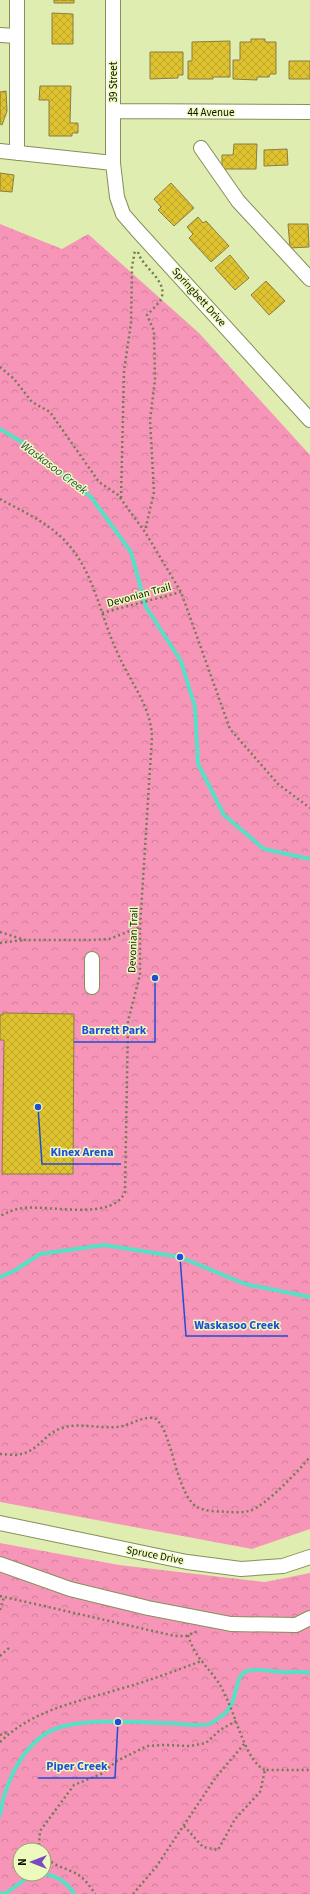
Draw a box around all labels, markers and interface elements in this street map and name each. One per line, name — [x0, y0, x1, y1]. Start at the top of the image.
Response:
street label: 39 Street — [106, 61, 121, 102]
street label: 44 Avenue — [187, 105, 235, 120]
street label: Springbett Drive — [168, 264, 230, 330]
water label: Waskasoo Creek — [17, 437, 91, 499]
street label: Devonian Trail — [105, 579, 173, 611]
street label: Devonian Trail — [124, 907, 142, 973]
callout: Barrett Park — [74, 1018, 155, 1042]
text: Barrett Park — [82, 1022, 147, 1039]
callout: Kinex Arena — [42, 1140, 121, 1164]
text: Kinex Arena — [50, 1144, 114, 1161]
callout: Waskasoo Creek — [186, 1312, 288, 1336]
text: Waskasoo Creek — [194, 1317, 280, 1334]
street label: Spruce Drive — [125, 1542, 185, 1568]
callout: Piper Creek — [38, 1754, 115, 1778]
text: Piper Creek — [46, 1758, 108, 1775]
north arrow — [12, 1842, 52, 1882]
text: N — [15, 1858, 30, 1866]

